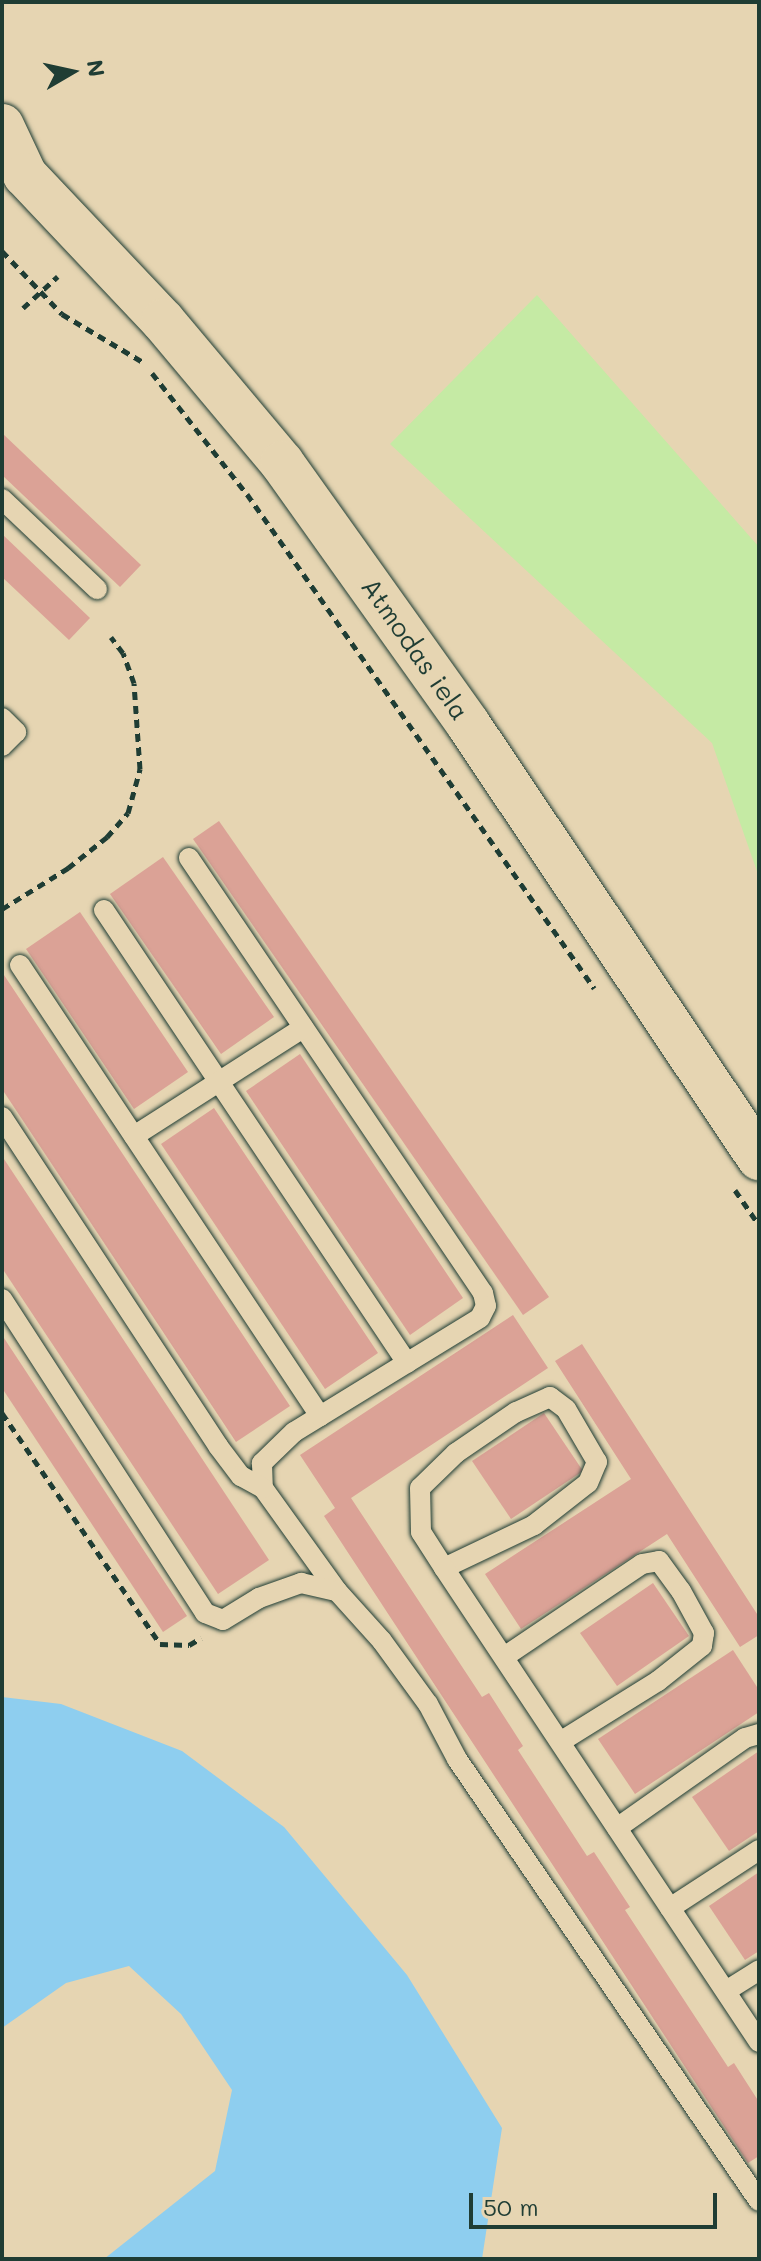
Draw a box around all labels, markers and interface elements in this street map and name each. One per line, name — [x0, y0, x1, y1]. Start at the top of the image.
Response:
north arrow — [32, 32, 112, 112]
text: N — [81, 58, 112, 79]
street label: Atmodas iela — [355, 572, 475, 726]
scale bar — [473, 2177, 721, 2227]
text: 50 m — [483, 2191, 539, 2222]

